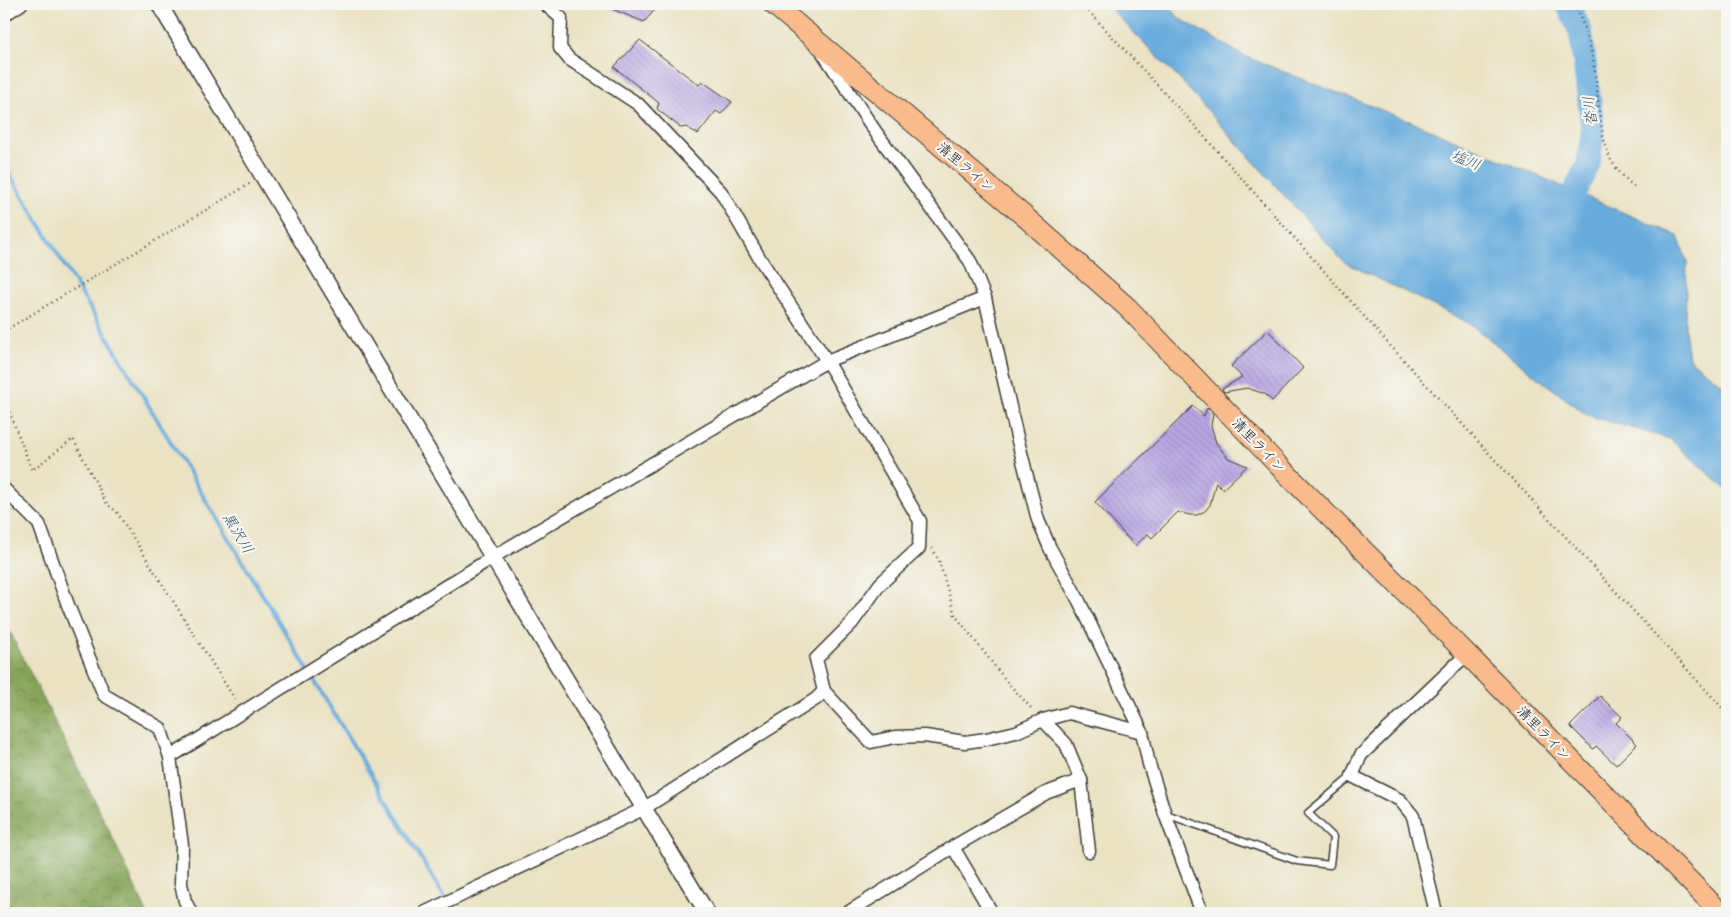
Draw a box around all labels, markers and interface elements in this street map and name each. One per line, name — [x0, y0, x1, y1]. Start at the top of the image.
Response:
water label: 沓川 — [1578, 95, 1602, 127]
street label: 清里ライン — [934, 138, 998, 196]
water label: 塩川 — [1448, 145, 1484, 175]
street label: 清里ライン — [1228, 414, 1290, 476]
water label: 黒沢川 — [218, 509, 258, 557]
street label: 清里ライン — [1513, 702, 1575, 764]

